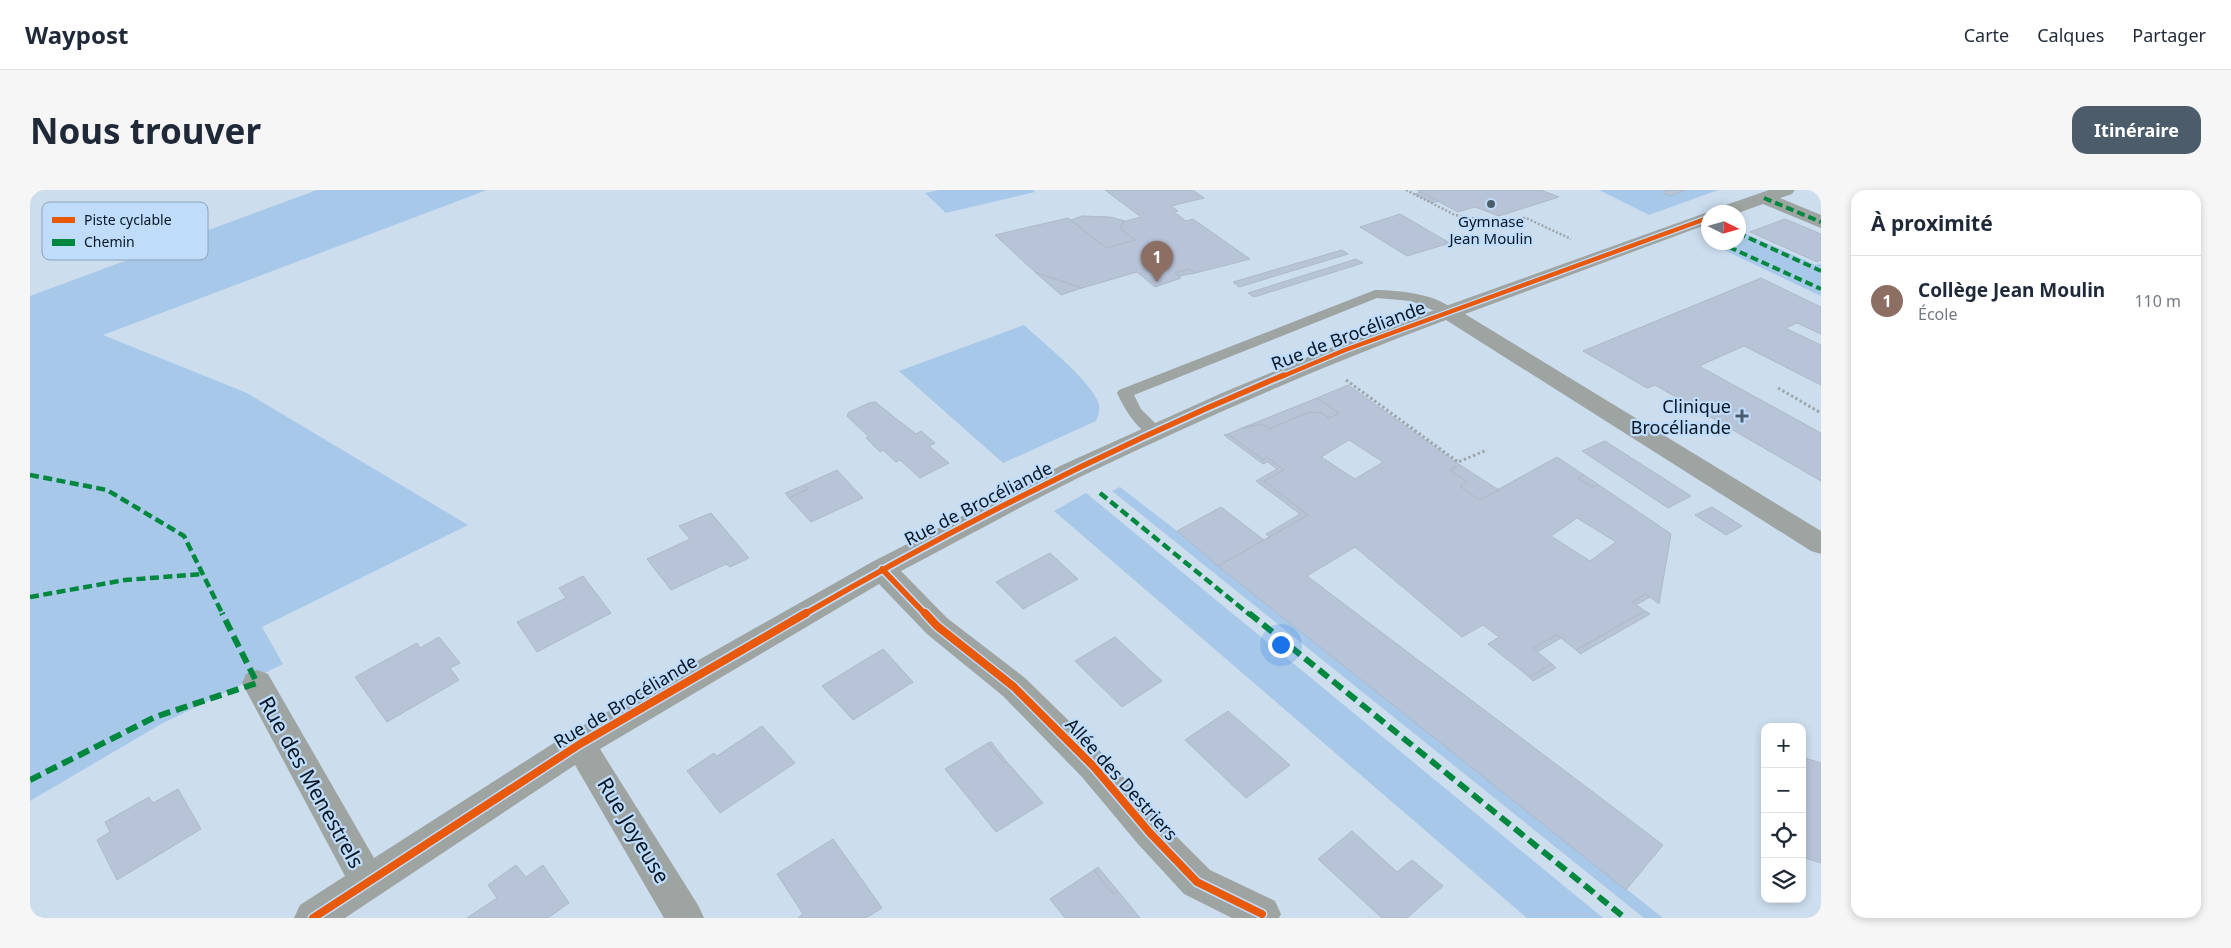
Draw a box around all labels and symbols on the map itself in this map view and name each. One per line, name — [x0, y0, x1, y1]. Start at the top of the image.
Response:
marker: Gymnase Jean Moulin — [1485, 198, 1497, 210]
legend — [42, 202, 208, 260]
north arrow — [1701, 205, 1746, 250]
text: Piste cyclable — [84, 210, 172, 229]
place label: Gymnase Jean Moulin — [1447, 211, 1533, 248]
text: Chemin — [84, 232, 135, 251]
pin: 1 — [1141, 241, 1173, 282]
street label: Rue de Brocéliande — [1267, 295, 1429, 375]
place label: Clinique Brocéliande — [1631, 394, 1731, 439]
marker: Clinique Brocéliande — [1735, 409, 1749, 423]
street label: Rue de Brocéliande — [900, 455, 1056, 551]
your location — [1268, 632, 1294, 658]
street label: Rue de Brocéliande — [549, 649, 701, 753]
street label: Rue des Menestrels — [253, 691, 371, 873]
street label: Allée des Destriers — [1061, 713, 1183, 845]
street label: Rue Joyeuse — [591, 772, 677, 888]

